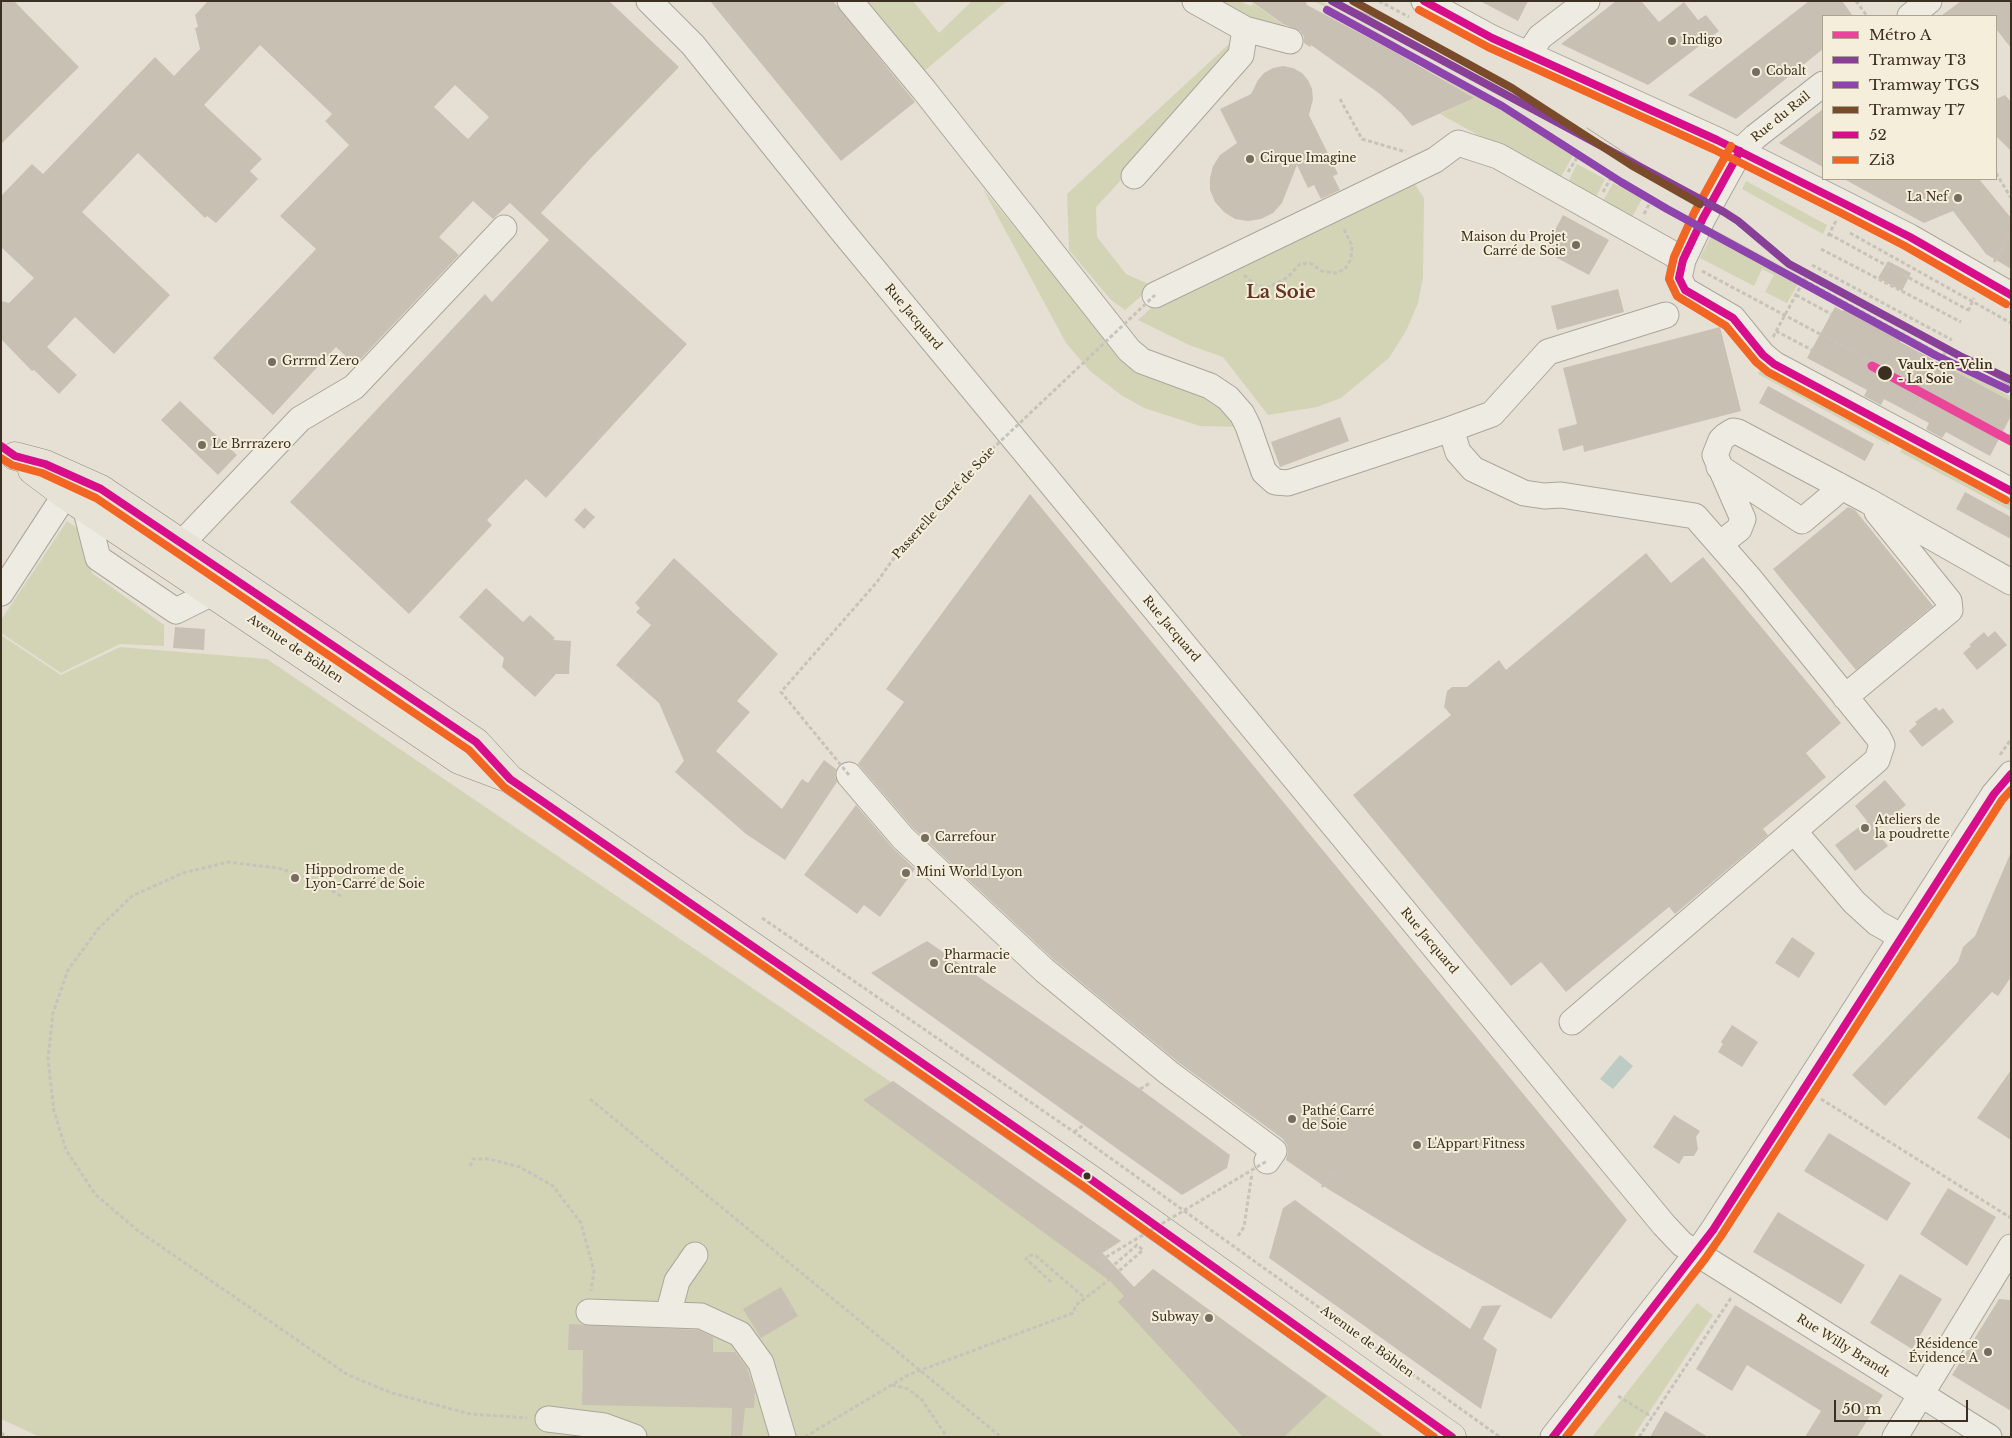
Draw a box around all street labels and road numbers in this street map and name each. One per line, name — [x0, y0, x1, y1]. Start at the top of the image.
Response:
street label: Rue du Rail — [1749, 89, 1813, 145]
street label: Rue Jacquard — [881, 281, 945, 353]
street label: Passerelle Carré de Soie — [890, 444, 998, 562]
street label: Rue Jacquard — [1139, 593, 1203, 665]
street label: Avenue de Böhlen — [245, 612, 345, 686]
street label: Rue Jacquard — [1397, 905, 1461, 977]
street label: Avenue de Böhlen — [1317, 1303, 1417, 1381]
street label: Rue Willy Brandt — [1794, 1311, 1892, 1381]

